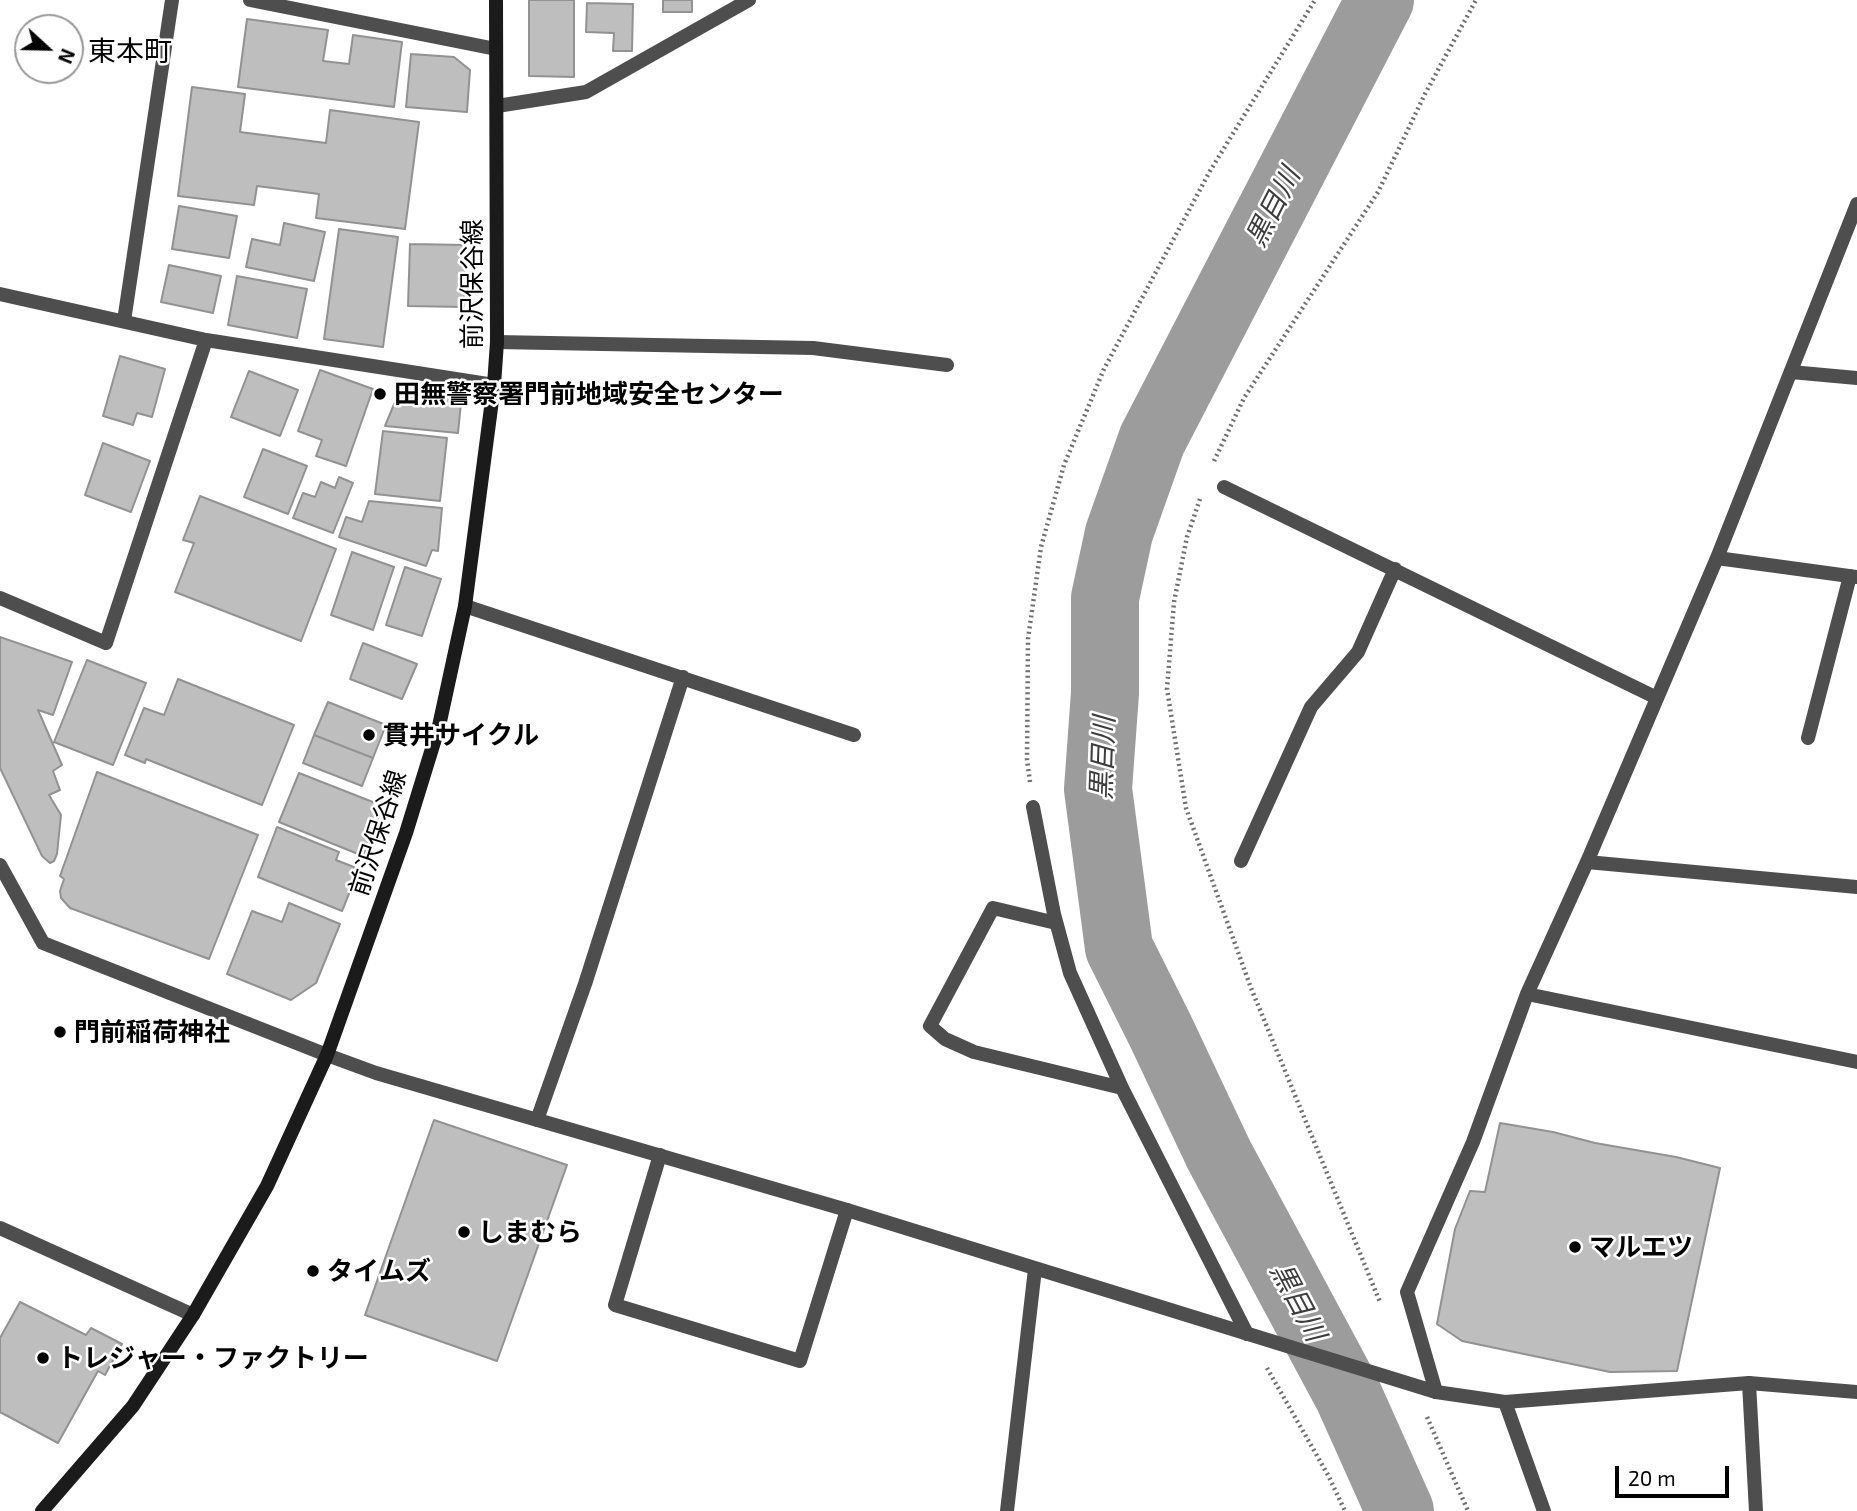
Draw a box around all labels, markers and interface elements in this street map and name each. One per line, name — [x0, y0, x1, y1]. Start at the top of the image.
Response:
north arrow — [14, 14, 84, 84]
district label: 東本町 — [88, 35, 172, 69]
text: N — [54, 46, 80, 67]
water label: 黒目川 — [1239, 162, 1307, 252]
street label: 前沢保谷線 — [456, 219, 488, 349]
place label: 田無警察署門前地域安全センター — [394, 378, 784, 410]
marker: 田無警察署門前地域安全センター — [372, 386, 388, 402]
water label: 黒目川 — [1085, 715, 1121, 801]
place label: 貫井サイクル — [383, 719, 539, 751]
marker: 貫井サイクル — [361, 727, 377, 743]
street label: 前沢保谷線 — [343, 766, 413, 900]
place label: 門前稲荷神社 — [74, 1016, 230, 1048]
marker: 門前稲荷神社 — [52, 1024, 68, 1040]
place label: しまむら — [478, 1216, 582, 1248]
marker: しまむら — [456, 1224, 472, 1240]
place label: マルエツ — [1589, 1231, 1693, 1263]
marker: マルエツ — [1567, 1239, 1583, 1255]
place label: タイムズ — [327, 1255, 431, 1287]
water label: 黒目川 — [1263, 1257, 1333, 1347]
marker: タイムズ — [305, 1263, 321, 1279]
place label: トレジャー・ファクトリー — [57, 1342, 369, 1374]
marker: トレジャー・ファクトリー — [35, 1350, 51, 1366]
scale bar — [1619, 1452, 1733, 1496]
text: 20 m — [1628, 1465, 1676, 1490]

